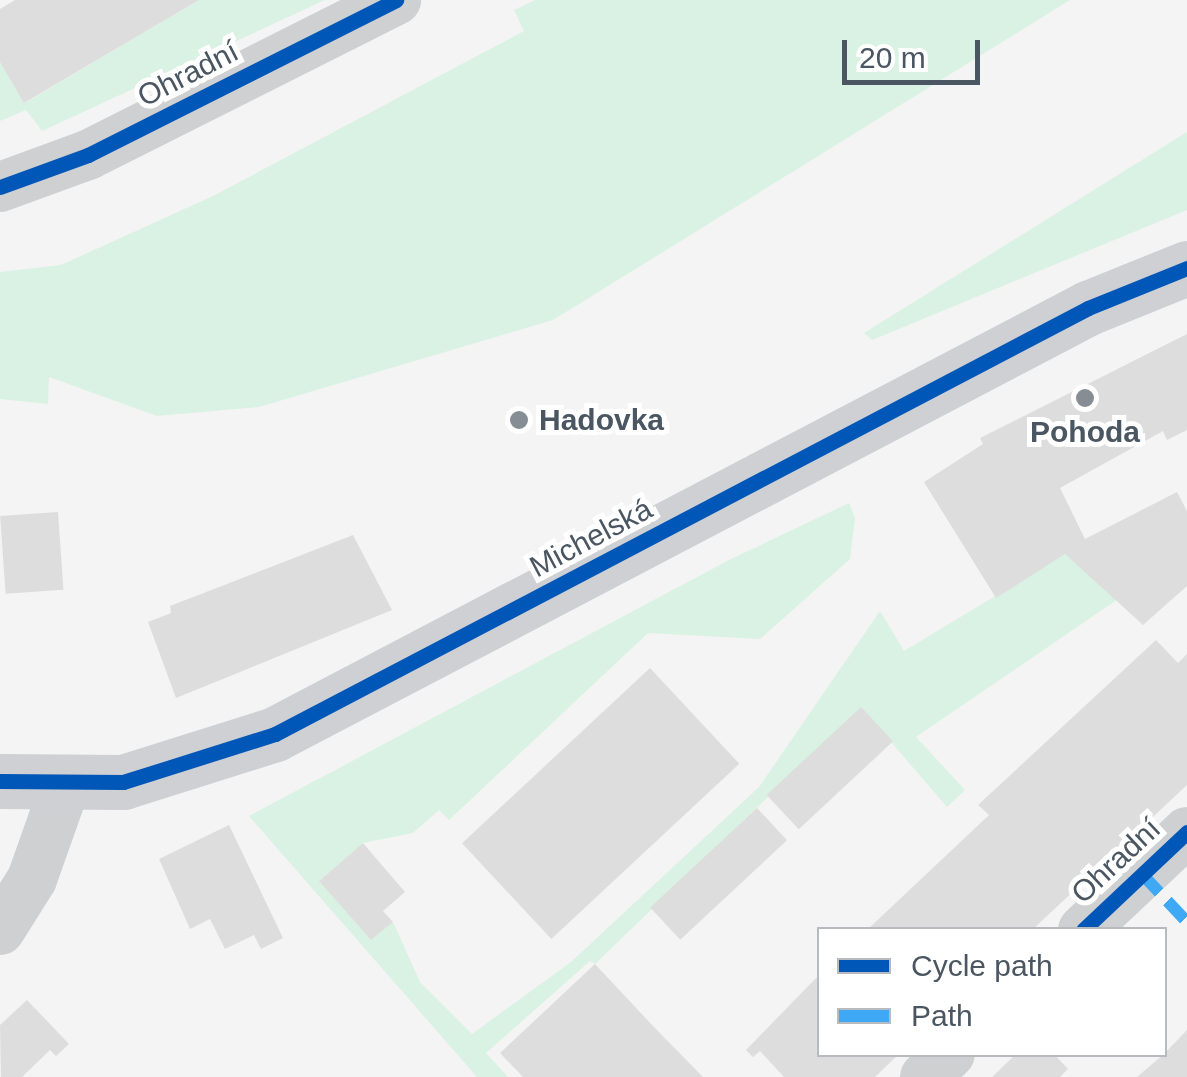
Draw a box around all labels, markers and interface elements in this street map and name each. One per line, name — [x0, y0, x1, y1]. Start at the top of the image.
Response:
scale bar — [847, 20, 984, 82]
street label: Ohradní — [132, 33, 244, 115]
text: 20 m — [859, 41, 926, 74]
marker: Pohoda — [1074, 387, 1096, 409]
place label: Hadovka — [539, 402, 664, 438]
marker: Hadovka — [508, 409, 530, 431]
place label: Pohoda — [1030, 414, 1140, 450]
street label: Michelská — [524, 491, 658, 585]
street label: Ohradní — [1064, 811, 1168, 911]
legend — [817, 927, 1167, 1057]
text: Cycle path — [911, 949, 1053, 982]
text: Path — [911, 999, 973, 1032]

